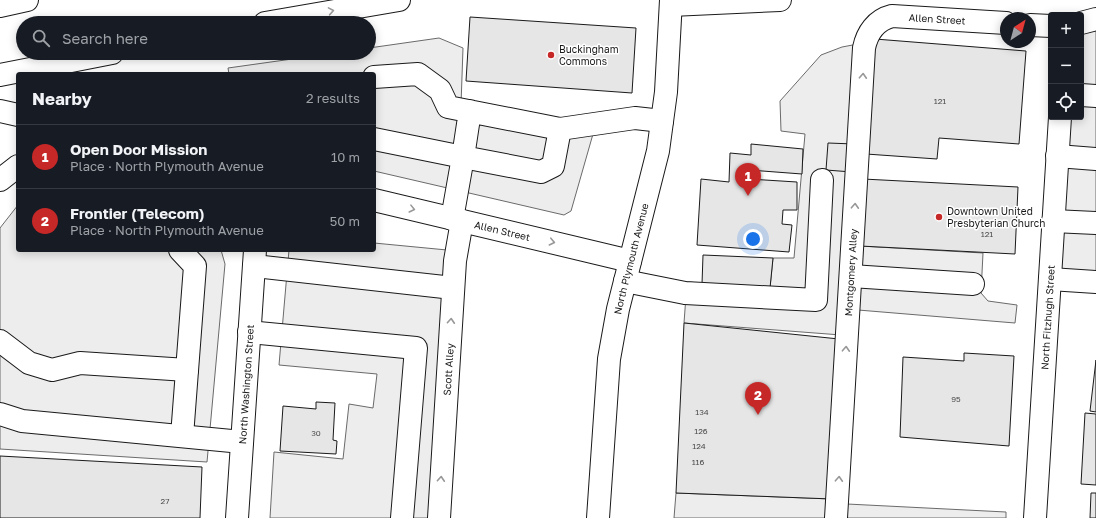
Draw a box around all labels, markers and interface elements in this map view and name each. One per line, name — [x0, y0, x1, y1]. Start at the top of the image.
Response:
one-way arrow — [328, 7, 334, 15]
street label: Allen Street — [908, 11, 966, 27]
north arrow — [1000, 12, 1036, 48]
map controls — [1048, 12, 1084, 120]
button: + — [1048, 12, 1084, 48]
search box — [16, 16, 376, 60]
icon: search — [30, 27, 52, 49]
text: Search here — [62, 29, 148, 47]
place label: Buckingham Commons — [559, 43, 619, 67]
button: − — [1048, 48, 1084, 84]
marker: Buckingham Commons — [546, 50, 556, 60]
one-way arrow — [858, 73, 867, 79]
button: locate — [1048, 84, 1084, 120]
text: Nearby — [32, 88, 92, 109]
text: 2 results — [306, 90, 360, 106]
house number: 121 — [934, 96, 946, 106]
text: Open Door Mission — [70, 140, 207, 158]
text: 1 — [42, 149, 48, 165]
text: 10 m — [331, 149, 360, 165]
text: Place · North Plymouth Avenue — [70, 158, 264, 174]
pin: 1 — [735, 163, 761, 196]
street label: North Plymouth Avenue — [611, 202, 651, 315]
one-way arrow — [851, 203, 859, 209]
text: Frontier (Telecom) — [70, 204, 205, 222]
one-way arrow — [409, 205, 415, 213]
place label: Downtown United Presbyterian Church — [947, 205, 1045, 229]
marker: Downtown United Presbyterian Church — [934, 212, 944, 222]
text: 2 — [41, 213, 49, 229]
text: 50 m — [330, 213, 360, 229]
street label: Allen Street — [473, 218, 531, 243]
text: Place · North Plymouth Avenue — [70, 222, 264, 238]
street label: Montgomery Alley — [842, 228, 859, 317]
your location — [743, 229, 763, 249]
house number: 121 — [981, 229, 993, 239]
one-way arrow — [549, 238, 555, 246]
street label: North Fitzhugh Street — [1038, 265, 1057, 370]
one-way arrow — [446, 318, 455, 324]
street label: North Washington Street — [236, 324, 256, 445]
street label: Scott Alley — [441, 342, 456, 396]
one-way arrow — [842, 346, 851, 352]
pin: 2 — [745, 382, 771, 415]
house number: 95 — [951, 394, 961, 404]
house number: 134 — [695, 407, 709, 417]
house number: 126 — [694, 426, 708, 436]
house number: 30 — [311, 428, 321, 438]
house number: 124 — [692, 441, 706, 451]
house number: 116 — [692, 457, 704, 467]
one-way arrow — [437, 476, 445, 482]
one-way arrow — [834, 476, 843, 482]
house number: 27 — [161, 496, 169, 506]

